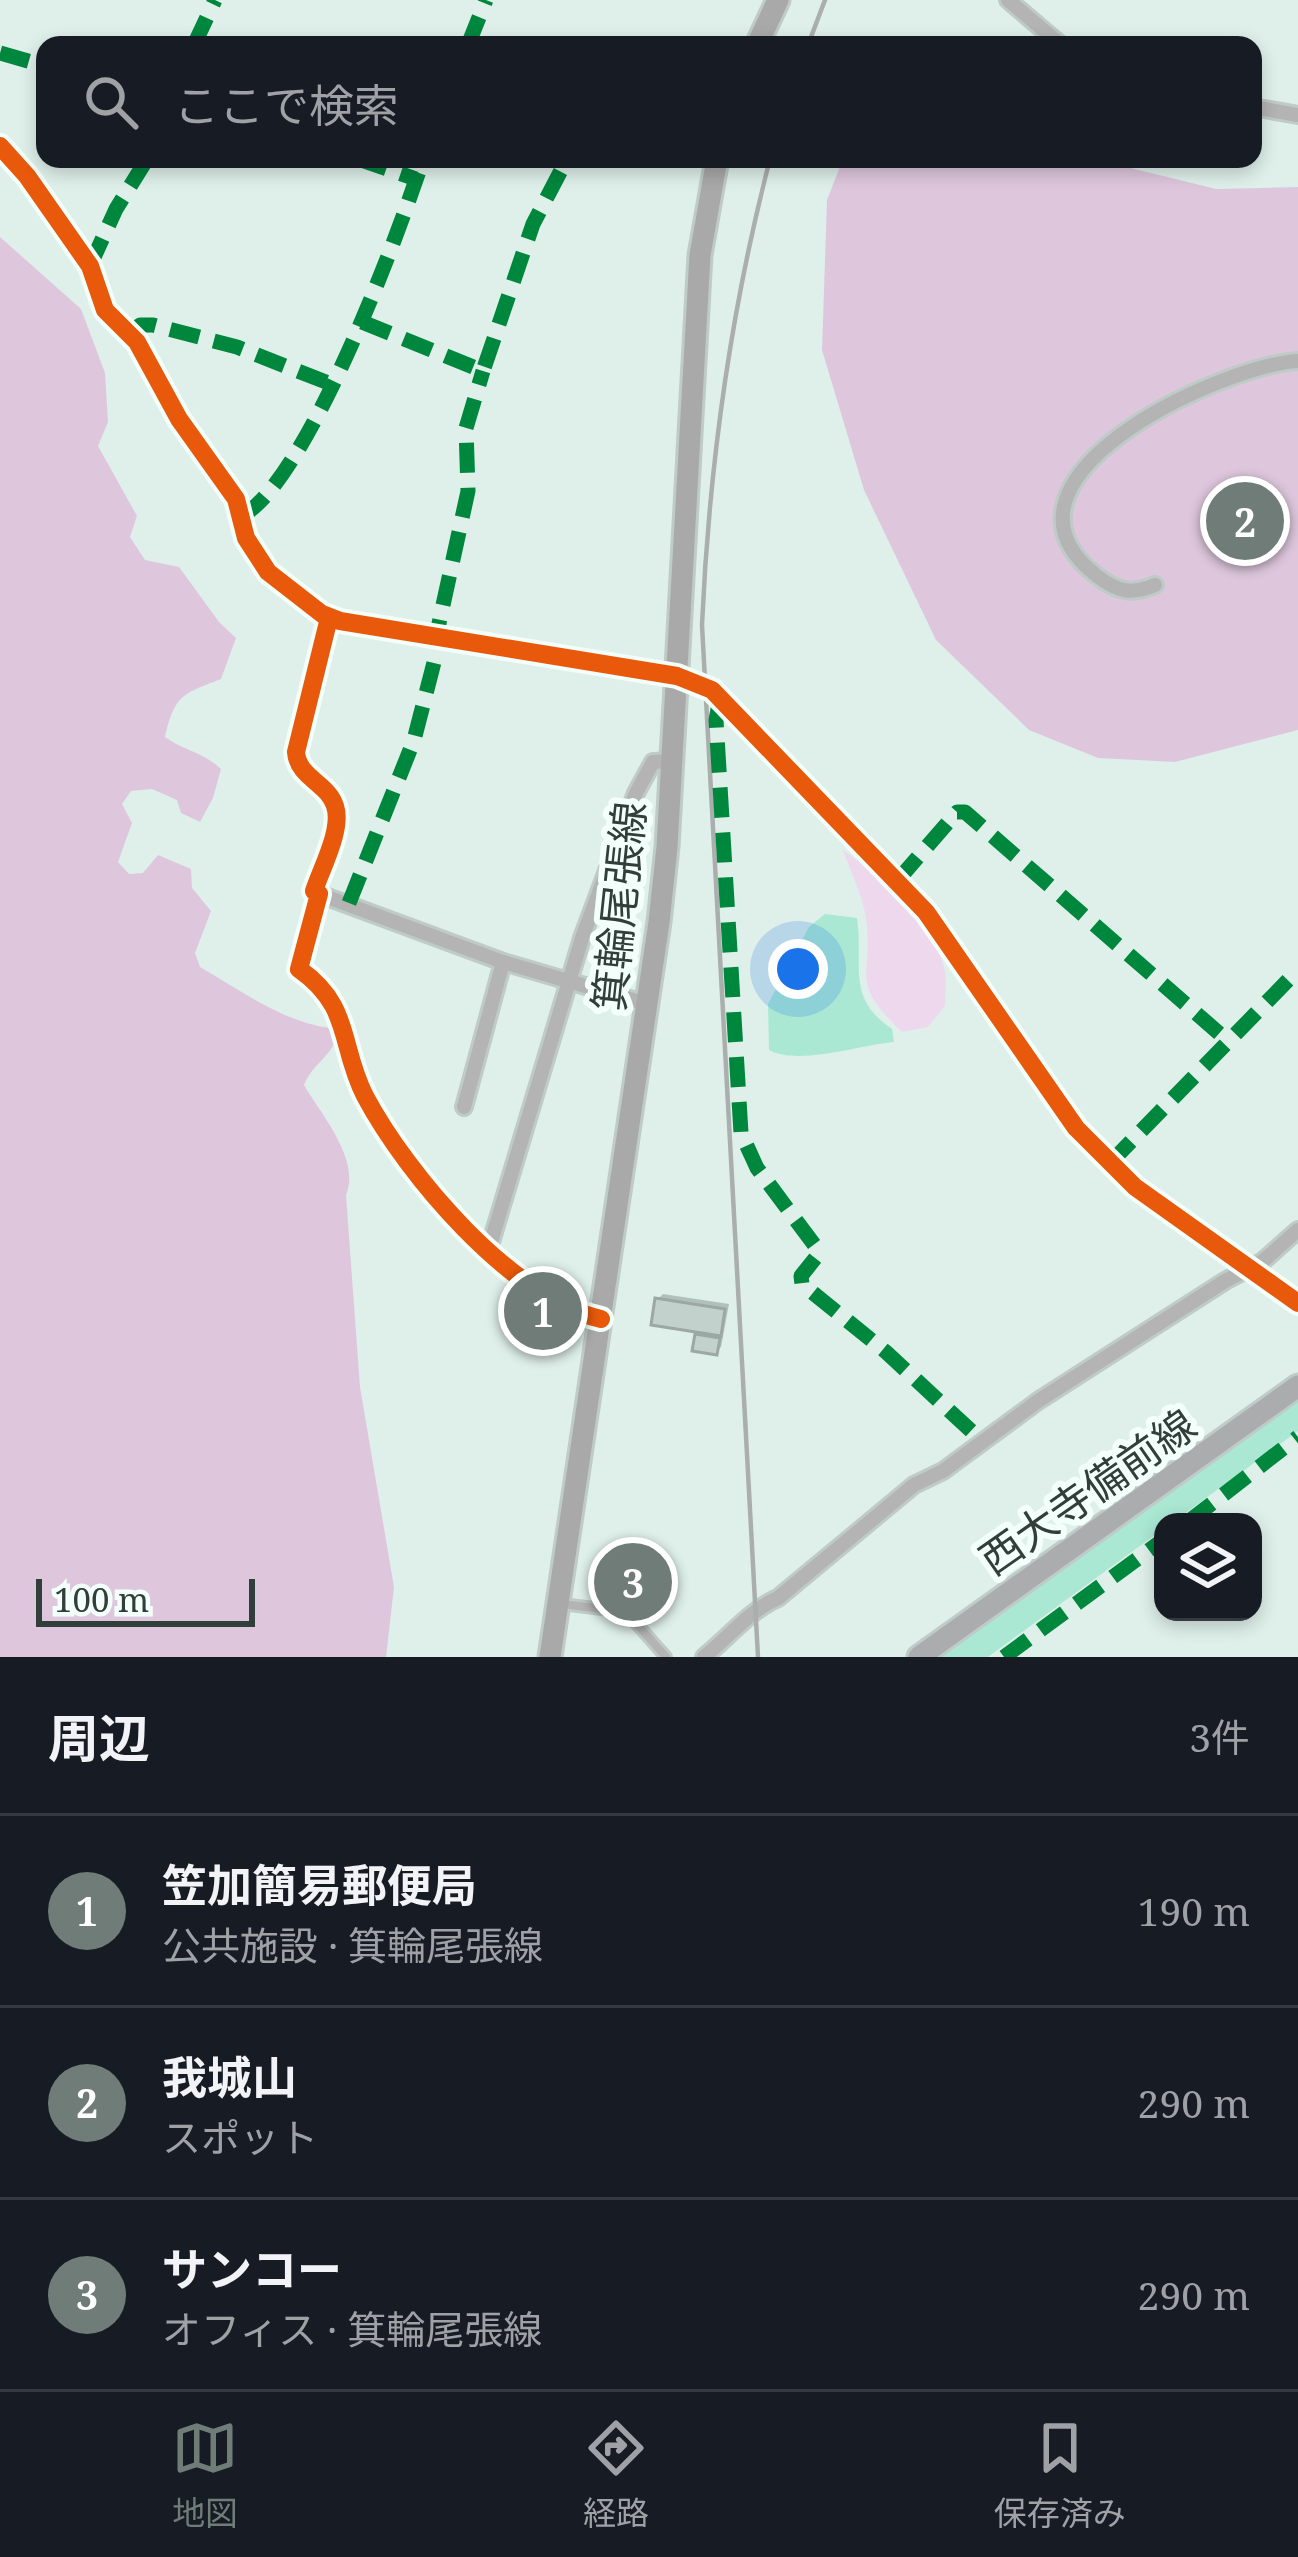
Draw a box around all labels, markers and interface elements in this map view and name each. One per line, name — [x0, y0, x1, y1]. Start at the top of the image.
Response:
search box — [36, 36, 1262, 168]
icon: search — [78, 69, 144, 135]
text: ここで検索 — [174, 74, 399, 135]
pin: 2 — [1206, 476, 1284, 566]
street label: 箕輪尾張線 — [579, 799, 657, 1013]
your location — [768, 939, 828, 999]
pin: 1 — [504, 1266, 582, 1356]
street label: 西大寺備前線 — [967, 1395, 1207, 1587]
map controls — [1154, 1513, 1262, 1621]
button: layers — [1154, 1513, 1262, 1621]
pin: 3 — [594, 1537, 672, 1627]
scale bar — [36, 1573, 255, 1626]
text: 100 m — [54, 1577, 149, 1622]
text: 周辺 — [48, 1702, 150, 1772]
text: 3件 — [1189, 1710, 1250, 1763]
text: 笠加簡易郵便局 — [162, 1854, 477, 1915]
text: 1 — [76, 1884, 98, 1937]
text: 190 m — [1138, 1884, 1250, 1937]
text: 公共施設 · 箕輪尾張線 — [162, 1918, 543, 1971]
text: 我城山 — [162, 2046, 297, 2107]
text: 2 — [76, 2076, 98, 2129]
text: 290 m — [1138, 2076, 1250, 2129]
text: スポット — [162, 2110, 318, 2163]
text: サンコー — [162, 2238, 342, 2299]
text: 3 — [76, 2268, 98, 2321]
text: 290 m — [1138, 2268, 1250, 2321]
text: オフィス · 箕輪尾張線 — [162, 2302, 542, 2355]
tab: 地図 — [172, 2415, 238, 2535]
tab: 経路 — [583, 2415, 649, 2535]
tab: 保存済み — [994, 2415, 1126, 2535]

